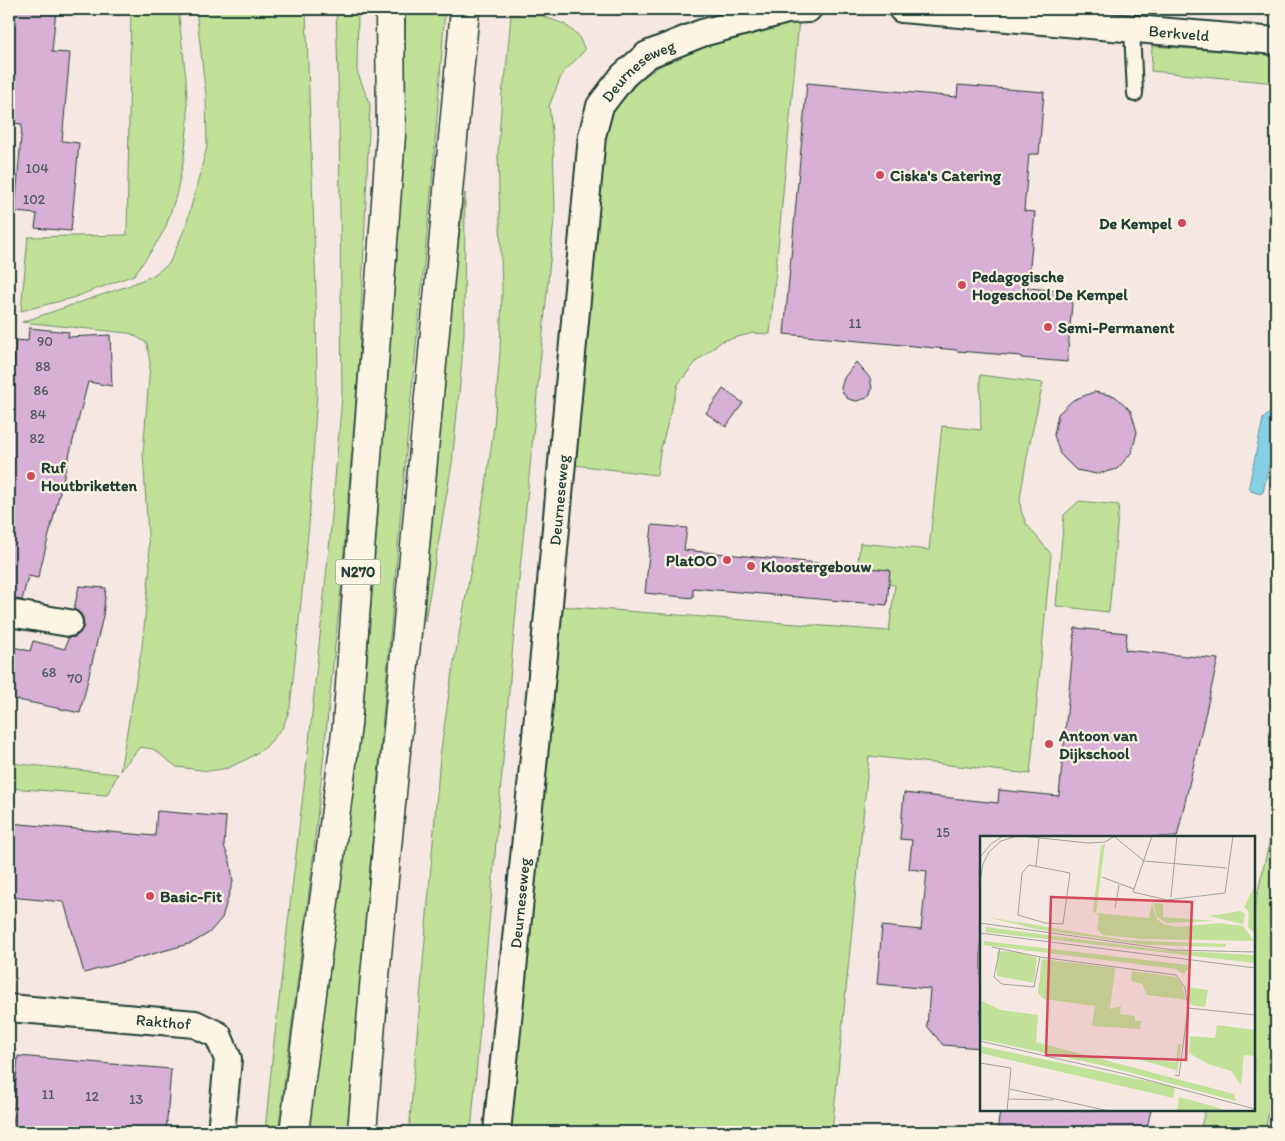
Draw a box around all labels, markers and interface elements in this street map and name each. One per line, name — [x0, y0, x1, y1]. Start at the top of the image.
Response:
street label: Berkveld — [1148, 21, 1210, 45]
street label: Deurneseweg — [597, 35, 679, 106]
house number: 104 — [25, 160, 49, 177]
place label: Ciska's Catering — [890, 166, 1002, 186]
marker: Ciska's Catering — [874, 169, 886, 181]
house number: 102 — [23, 191, 46, 208]
place label: De Kempel — [1099, 214, 1172, 234]
marker: De Kempel — [1176, 217, 1188, 229]
place label: Pedagogische Hogeschool De Kempel — [972, 267, 1128, 305]
marker: Pedagogische Hogeschool De Kempel — [956, 279, 968, 291]
house number: 11 — [849, 315, 862, 332]
place label: Semi-Permanent — [1058, 318, 1174, 337]
marker: Semi-Permanent — [1042, 321, 1054, 333]
house number: 90 — [37, 333, 53, 350]
house number: 88 — [35, 358, 51, 375]
house number: 86 — [33, 382, 49, 399]
house number: 84 — [30, 406, 47, 423]
house number: 82 — [29, 430, 45, 447]
street label: Deurneseweg — [545, 453, 572, 546]
place label: Ruf Houtbriketten — [41, 458, 138, 495]
marker: Ruf Houtbriketten — [25, 470, 37, 482]
place label: PlatOO — [666, 551, 717, 570]
marker: PlatOO — [721, 554, 733, 566]
place label: Kloostergebouw — [761, 557, 871, 577]
road number: N270 — [336, 560, 380, 584]
marker: Kloostergebouw — [745, 560, 757, 572]
house number: 68 — [41, 664, 57, 681]
house number: 70 — [67, 670, 83, 687]
place label: Antoon van Dijkschool — [1058, 726, 1138, 764]
marker: Antoon van Dijkschool — [1043, 738, 1055, 750]
house number: 15 — [936, 824, 950, 841]
inset map — [980, 836, 1255, 1111]
street label: Deurneseweg — [506, 856, 534, 949]
place label: Basic-Fit — [160, 887, 222, 906]
marker: Basic-Fit — [144, 890, 156, 902]
street label: Rakthof — [135, 1009, 193, 1033]
house number: 11 — [42, 1086, 55, 1103]
house number: 12 — [85, 1088, 100, 1105]
house number: 13 — [129, 1091, 143, 1108]

